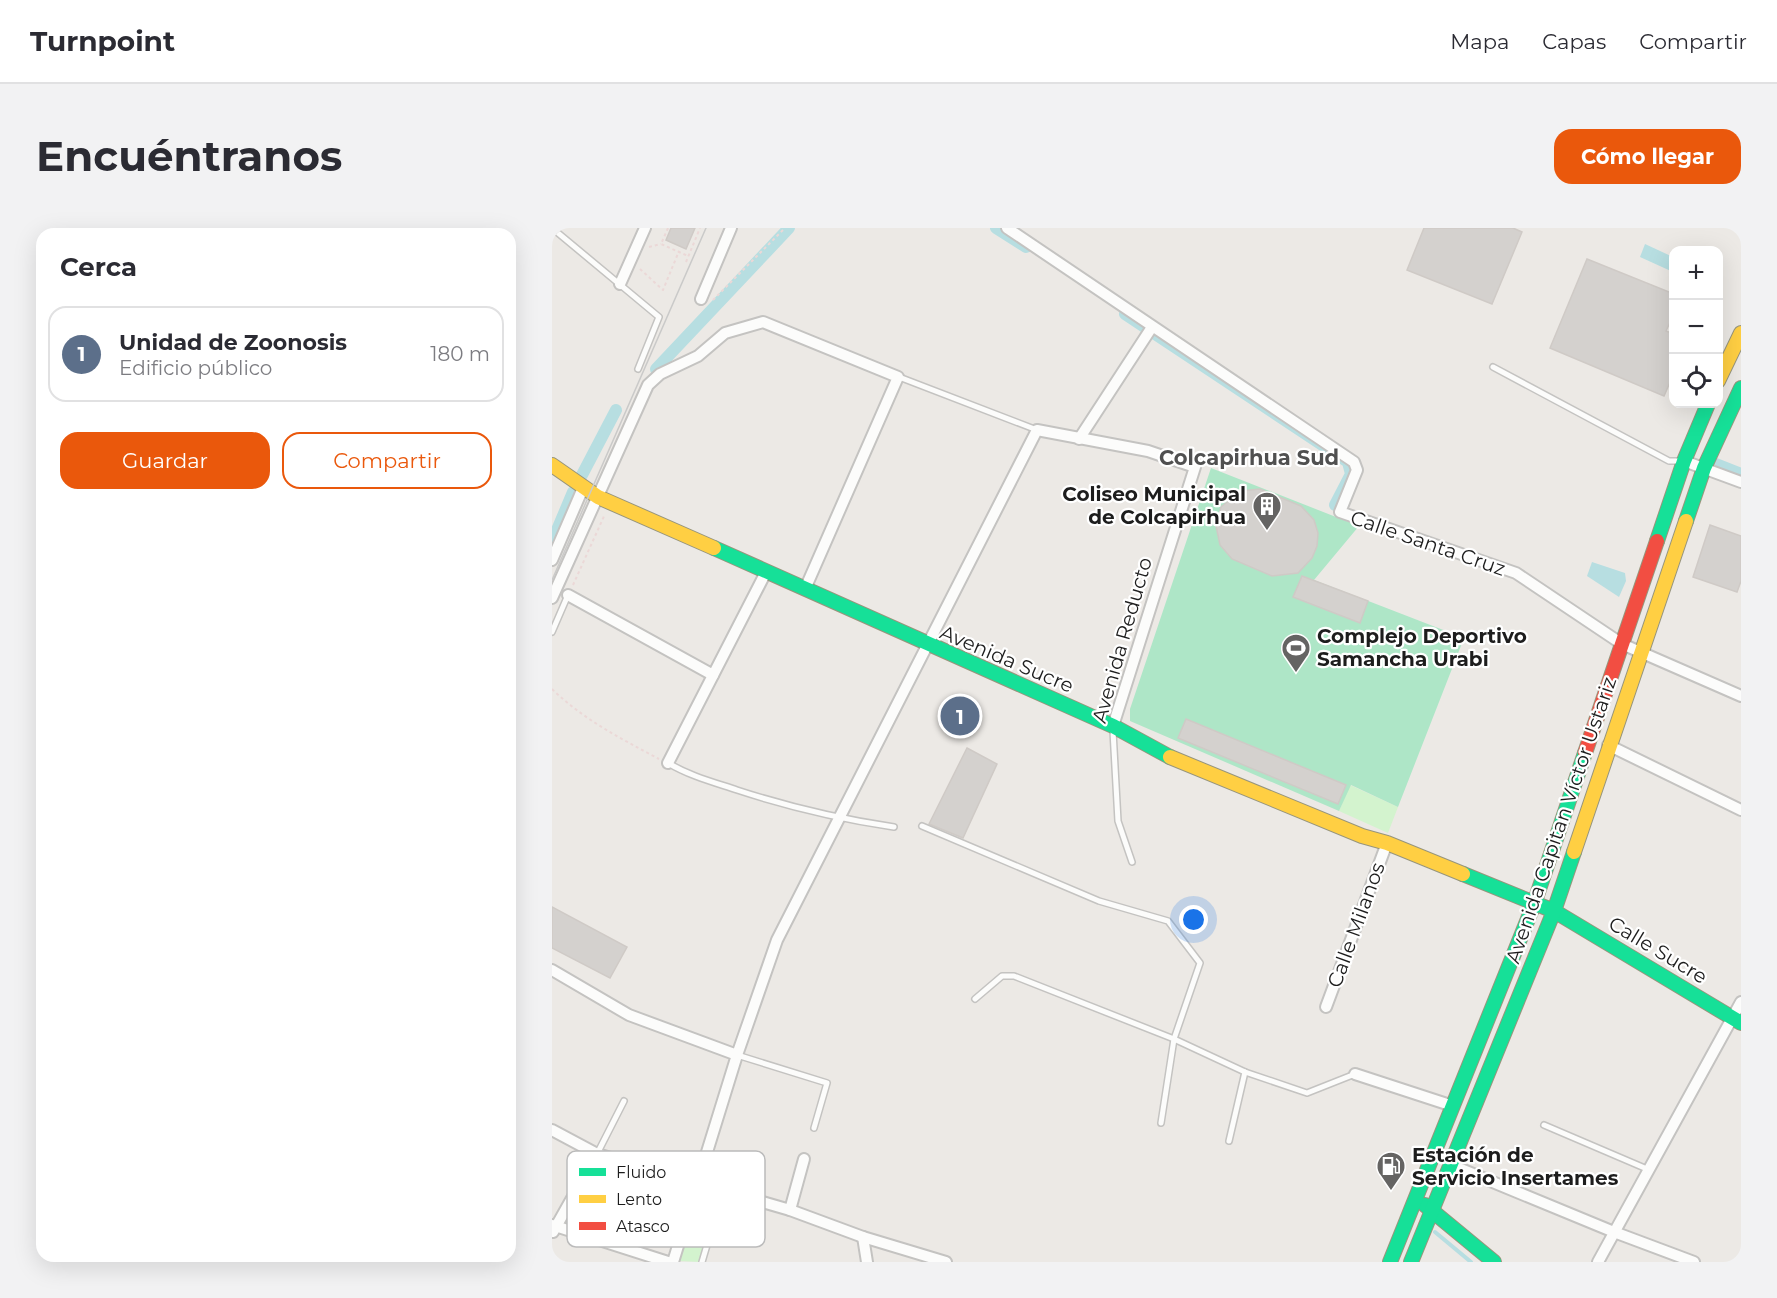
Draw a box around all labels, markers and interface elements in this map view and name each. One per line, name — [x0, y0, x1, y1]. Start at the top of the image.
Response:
text: Turnpoint — [30, 24, 175, 58]
text: Mapa — [1450, 29, 1509, 54]
text: Capas — [1542, 29, 1606, 54]
text: Compartir — [1639, 29, 1747, 54]
button: Cómo llegar — [1554, 129, 1741, 184]
text: Encuéntranos — [36, 130, 342, 182]
map controls — [1669, 246, 1723, 408]
button: + — [1669, 246, 1723, 300]
text: Cerca — [60, 251, 137, 283]
button: − — [1669, 300, 1723, 354]
text: Unidad de Zoonosis — [119, 329, 347, 356]
text: 1 — [78, 342, 85, 366]
text: 180 m — [430, 342, 490, 366]
button: locate — [1669, 354, 1723, 408]
text: Edificio público — [119, 356, 272, 380]
button: Guardar — [60, 432, 270, 489]
button: Compartir — [282, 432, 492, 489]
district label: Colcapirhua Sud — [1159, 445, 1339, 470]
place label: Coliseo Municipal de Colcapirhua — [1062, 482, 1246, 529]
building icon: Coliseo Municipal de Colcapirhua — [1251, 490, 1283, 532]
street label: Calle Santa Cruz — [1347, 505, 1509, 581]
street label: Avenida Reducto — [1087, 554, 1157, 726]
street label: Avenida Sucre — [937, 620, 1077, 698]
place label: Complejo Deportivo Samancha Urabi — [1317, 624, 1527, 671]
sports icon: Complejo Deportivo Samancha Urabi — [1280, 632, 1312, 674]
street label: Avenida Capitan Víctor Ustariz — [1501, 674, 1621, 966]
pin: 1 — [940, 694, 980, 738]
street label: Calle Milanos — [1322, 859, 1390, 991]
your location — [1179, 905, 1208, 934]
street label: Calle Sucre — [1604, 911, 1712, 989]
place label: Estación de Servicio Insertames — [1412, 1143, 1619, 1190]
fuel station icon: Estación de Servicio Insertames — [1375, 1150, 1407, 1192]
legend — [567, 1151, 765, 1247]
text: Fluido — [616, 1163, 666, 1182]
text: Lento — [616, 1190, 662, 1209]
text: Atasco — [616, 1217, 670, 1236]

